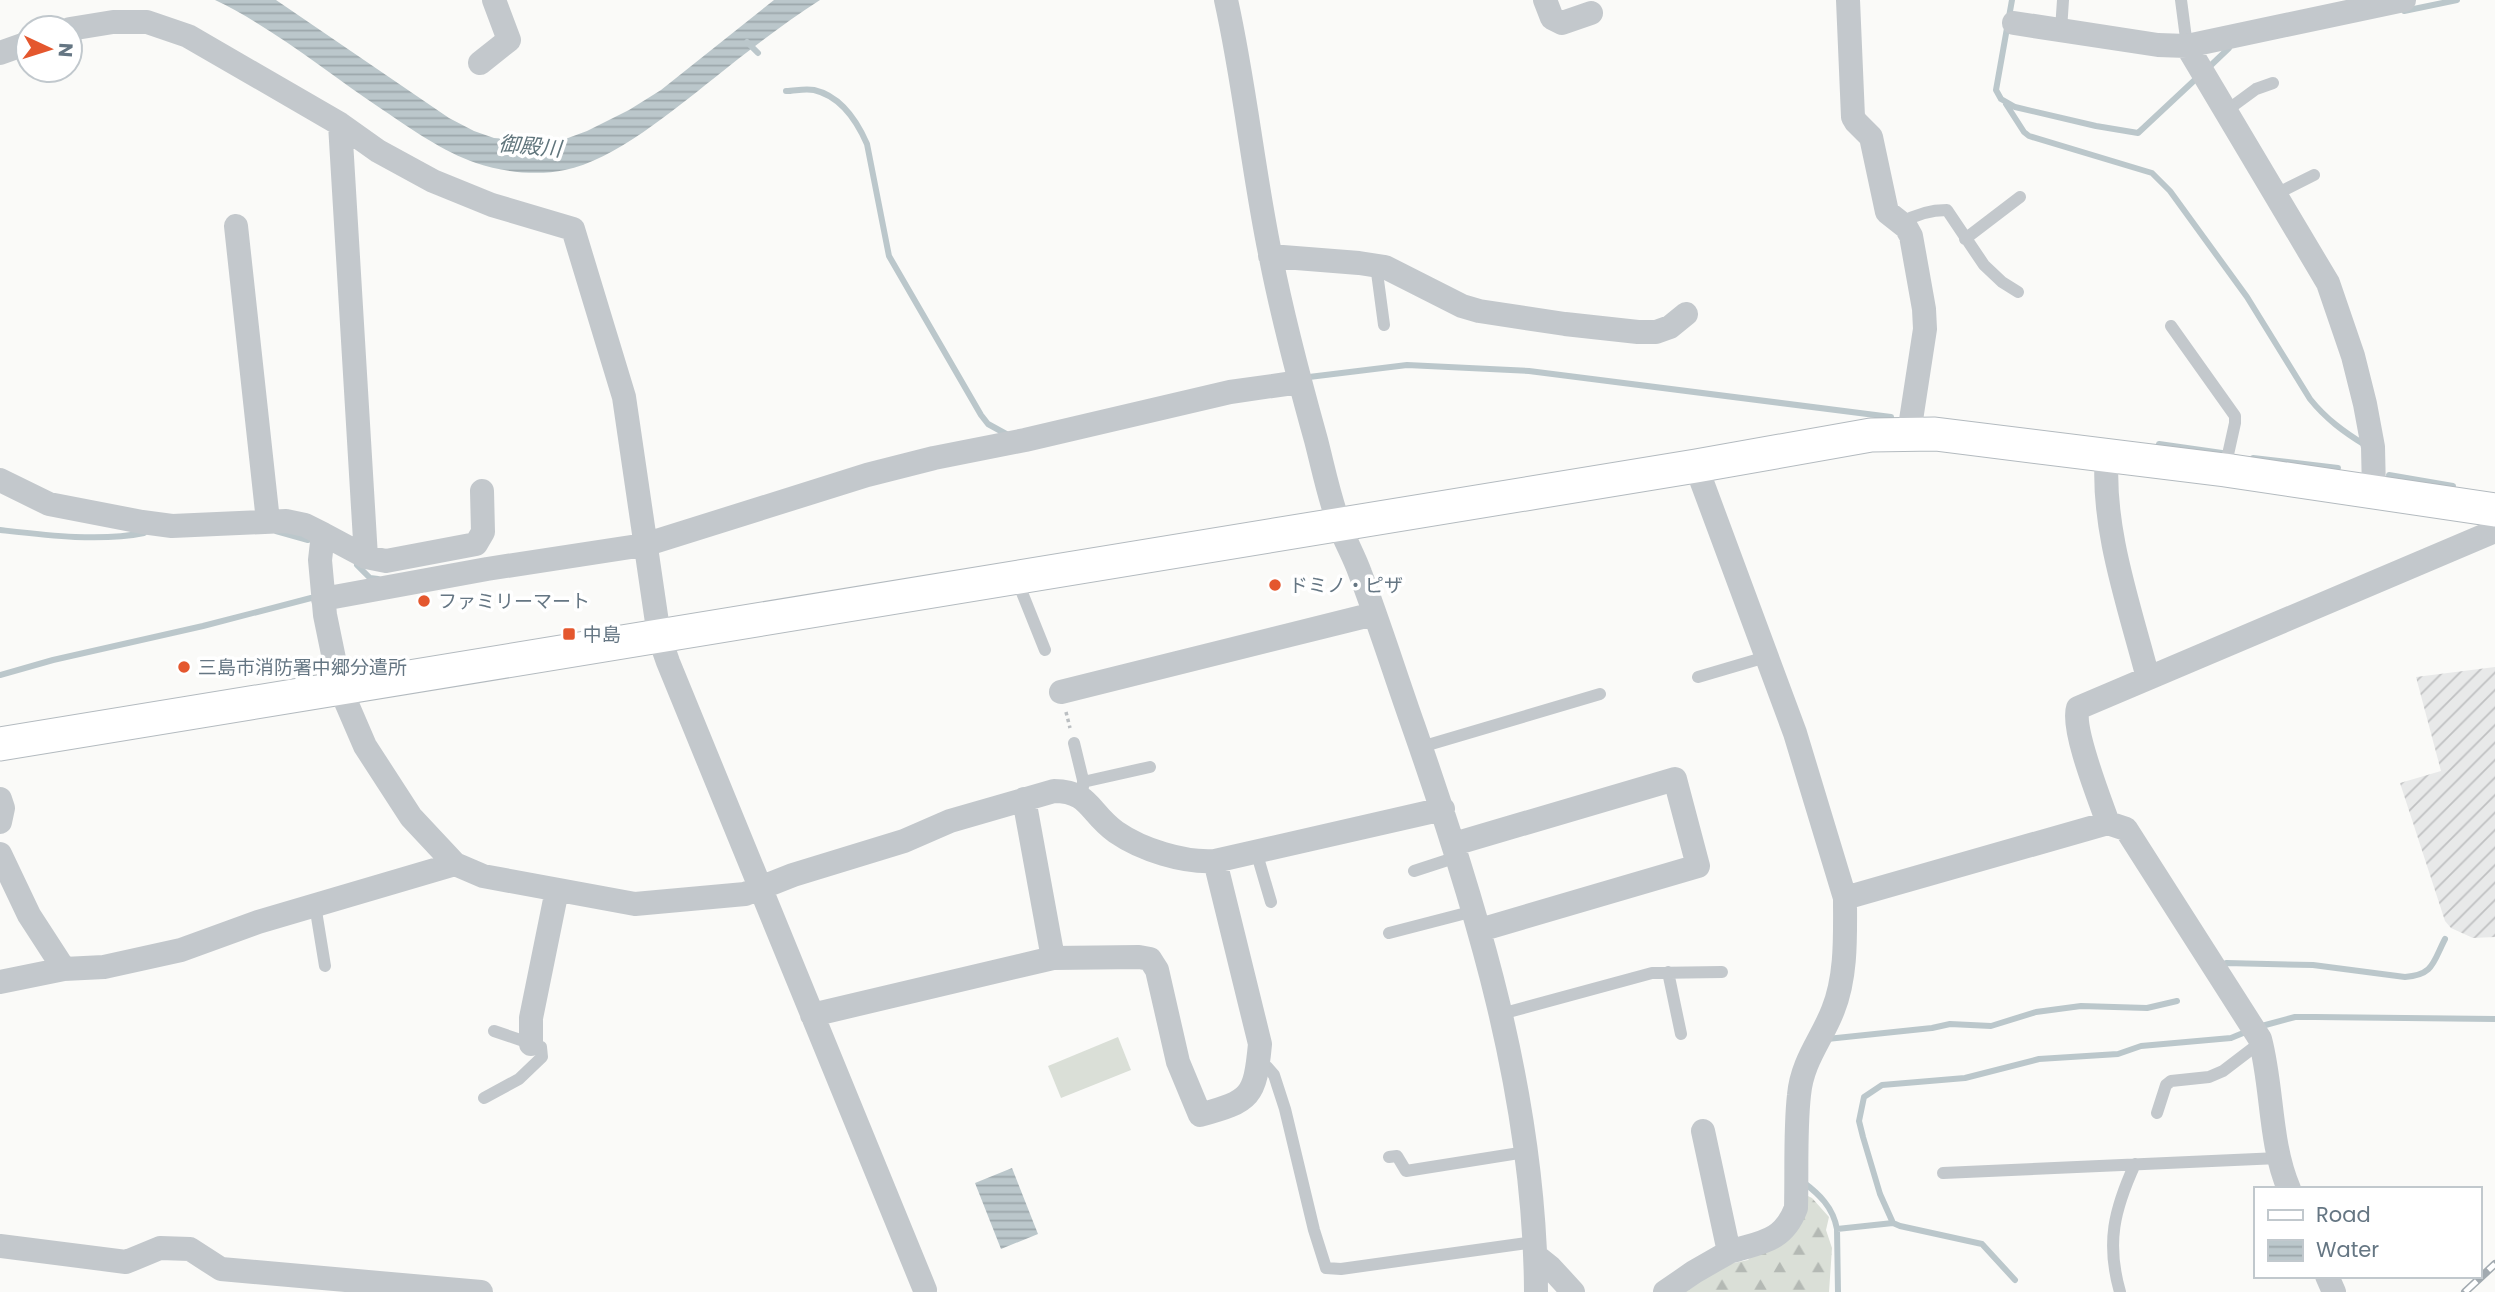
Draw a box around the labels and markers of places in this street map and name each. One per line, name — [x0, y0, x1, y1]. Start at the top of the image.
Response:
place label: ドミノ・ピザ — [1289, 572, 1403, 599]
marker: ドミノ・ピザ — [1267, 577, 1283, 593]
place label: ファミリーマート — [438, 588, 590, 615]
marker: ファミリーマート — [416, 593, 432, 609]
place label: 中島 — [583, 621, 621, 648]
marker: 中島 — [561, 626, 577, 642]
place label: 三島市消防署中郷分遣所 — [198, 654, 407, 681]
marker: 三島市消防署中郷分遣所 — [176, 659, 192, 675]

